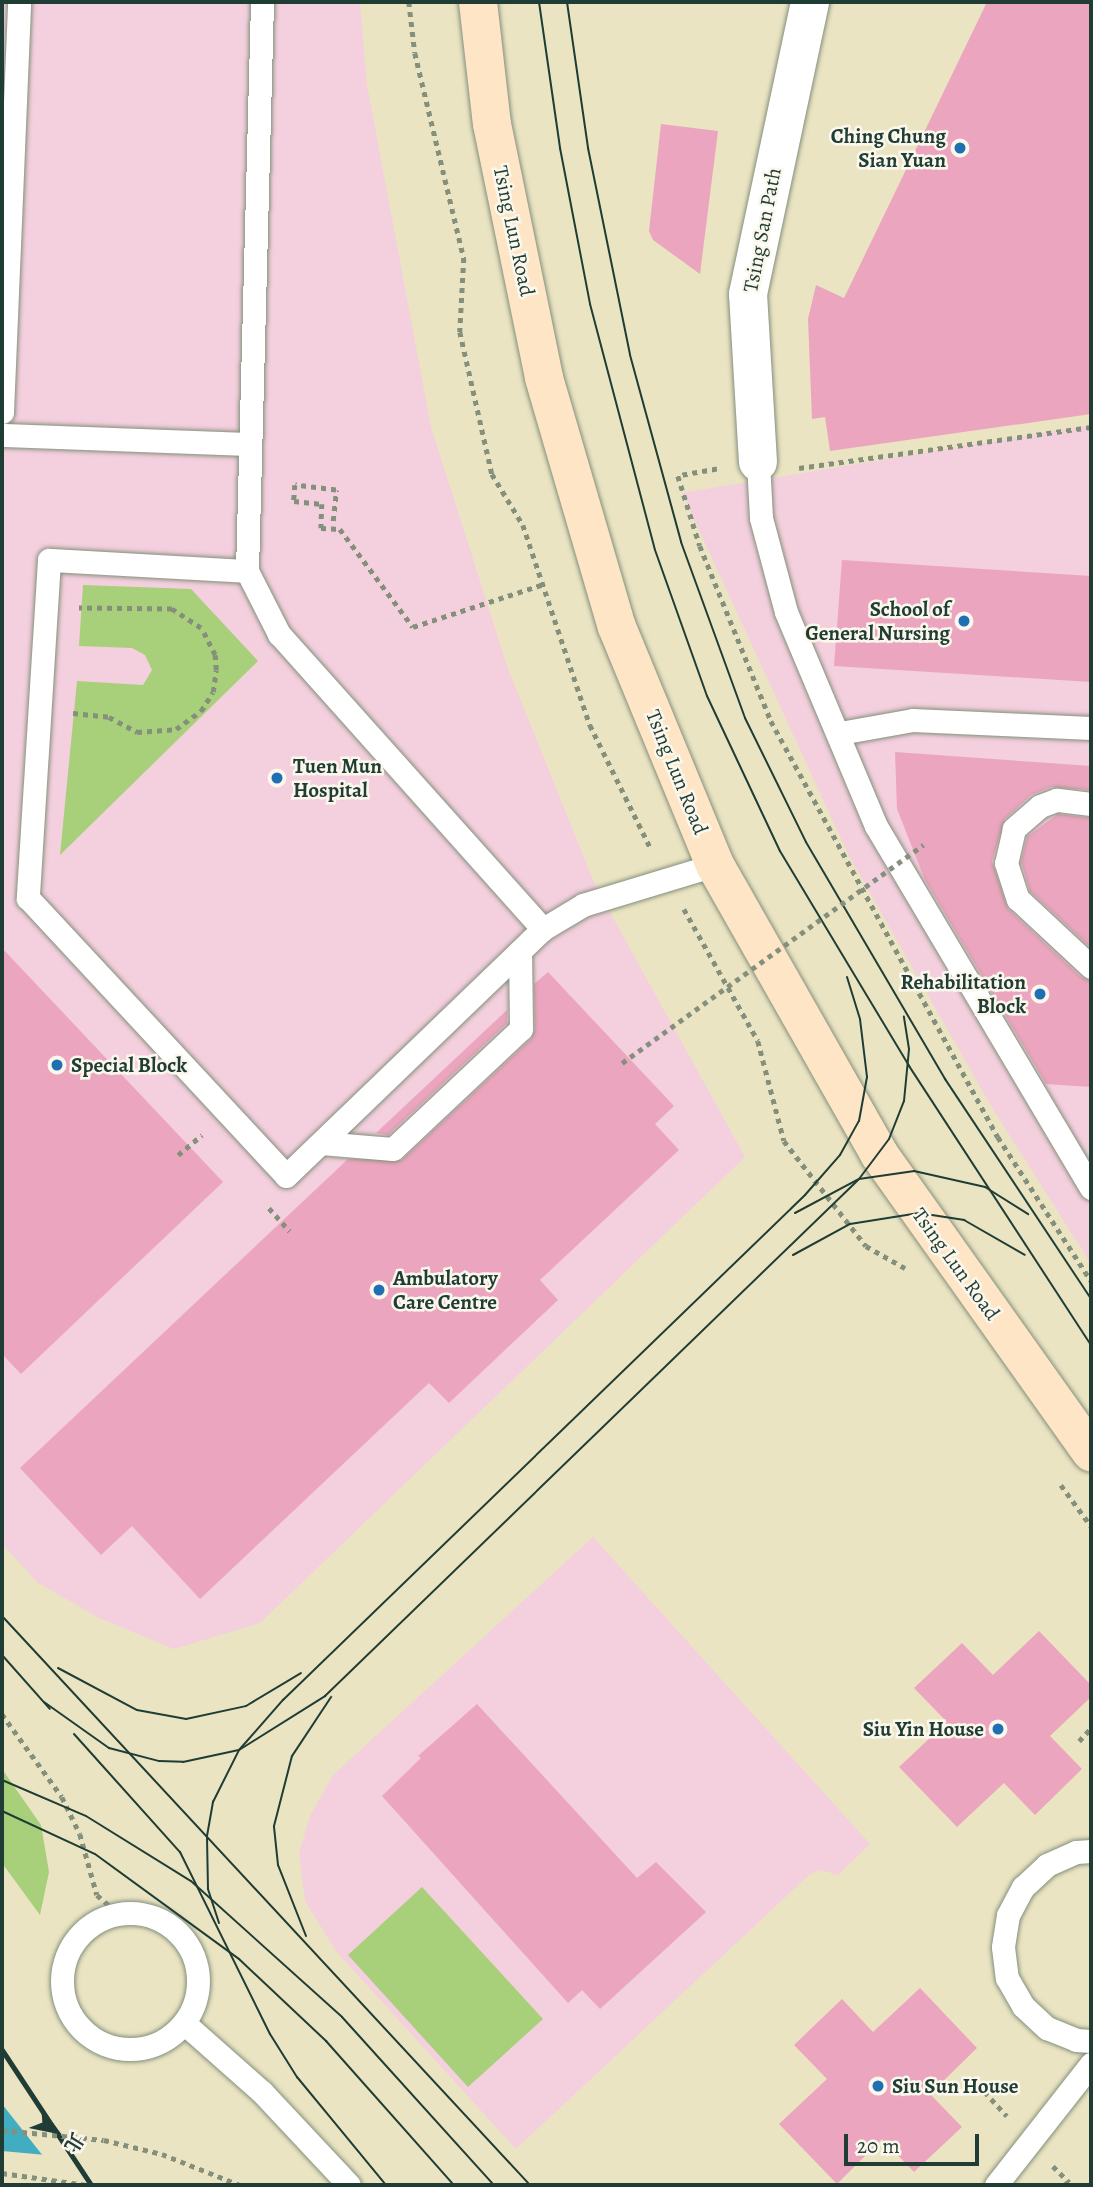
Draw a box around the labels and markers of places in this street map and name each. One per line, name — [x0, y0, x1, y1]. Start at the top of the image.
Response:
place label: Ching Chung Sian Yuan — [831, 123, 946, 173]
marker: Ching Chung Sian Yuan — [952, 140, 968, 156]
place label: School of General Nursing — [805, 596, 950, 646]
marker: School of General Nursing — [956, 613, 972, 629]
place label: Tuen Mun Hospital — [293, 753, 382, 803]
marker: Tuen Mun Hospital — [267, 768, 287, 788]
place label: Rehabilitation Block — [901, 969, 1026, 1019]
marker: Rehabilitation Block — [1032, 986, 1048, 1002]
place label: Special Block — [71, 1052, 187, 1078]
marker: Special Block — [49, 1057, 65, 1073]
place label: Ambulatory Care Centre — [393, 1265, 498, 1315]
marker: Ambulatory Care Centre — [371, 1282, 387, 1298]
place label: Siu Yin House — [863, 1716, 984, 1742]
marker: Siu Yin House — [990, 1721, 1006, 1737]
place label: Siu Sun House — [892, 2073, 1018, 2099]
marker: Siu Sun House — [870, 2078, 886, 2094]

